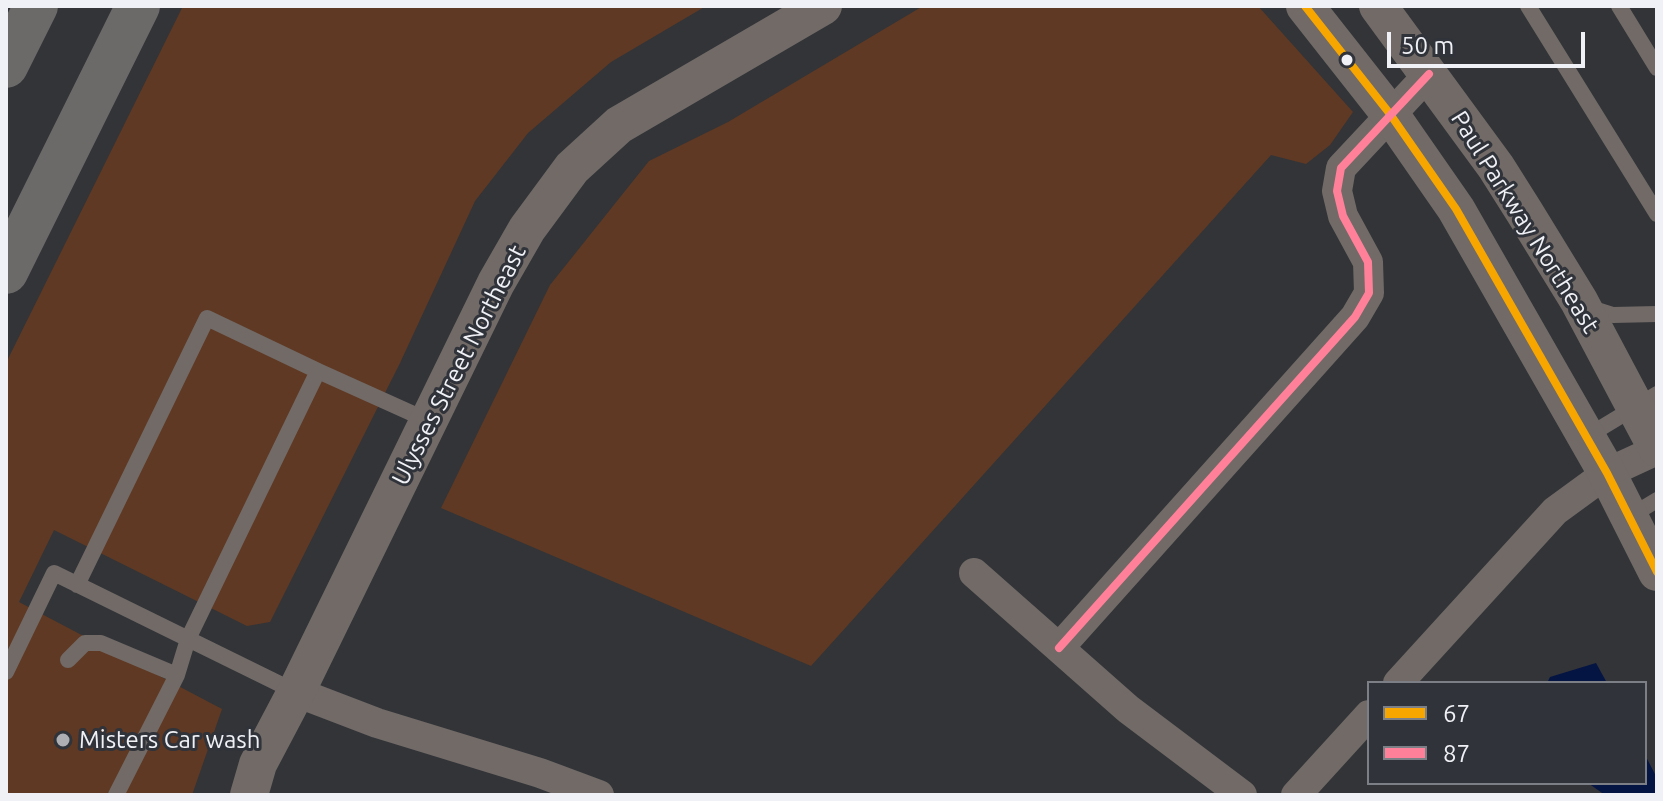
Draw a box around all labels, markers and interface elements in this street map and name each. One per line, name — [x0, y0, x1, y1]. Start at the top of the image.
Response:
scale bar — [1391, 16, 1589, 66]
text: 50 m — [1401, 32, 1454, 59]
unlabelled marker — [1339, 52, 1355, 68]
street label: Paul Parkway Northeast — [1445, 106, 1605, 338]
street label: Ulysses Street Northeast — [386, 240, 532, 490]
legend — [1367, 681, 1647, 785]
text: 67 — [1443, 700, 1470, 727]
place label: Misters Car wash — [79, 726, 260, 754]
marker: Misters Car wash — [54, 731, 72, 749]
text: 87 — [1443, 740, 1470, 767]

